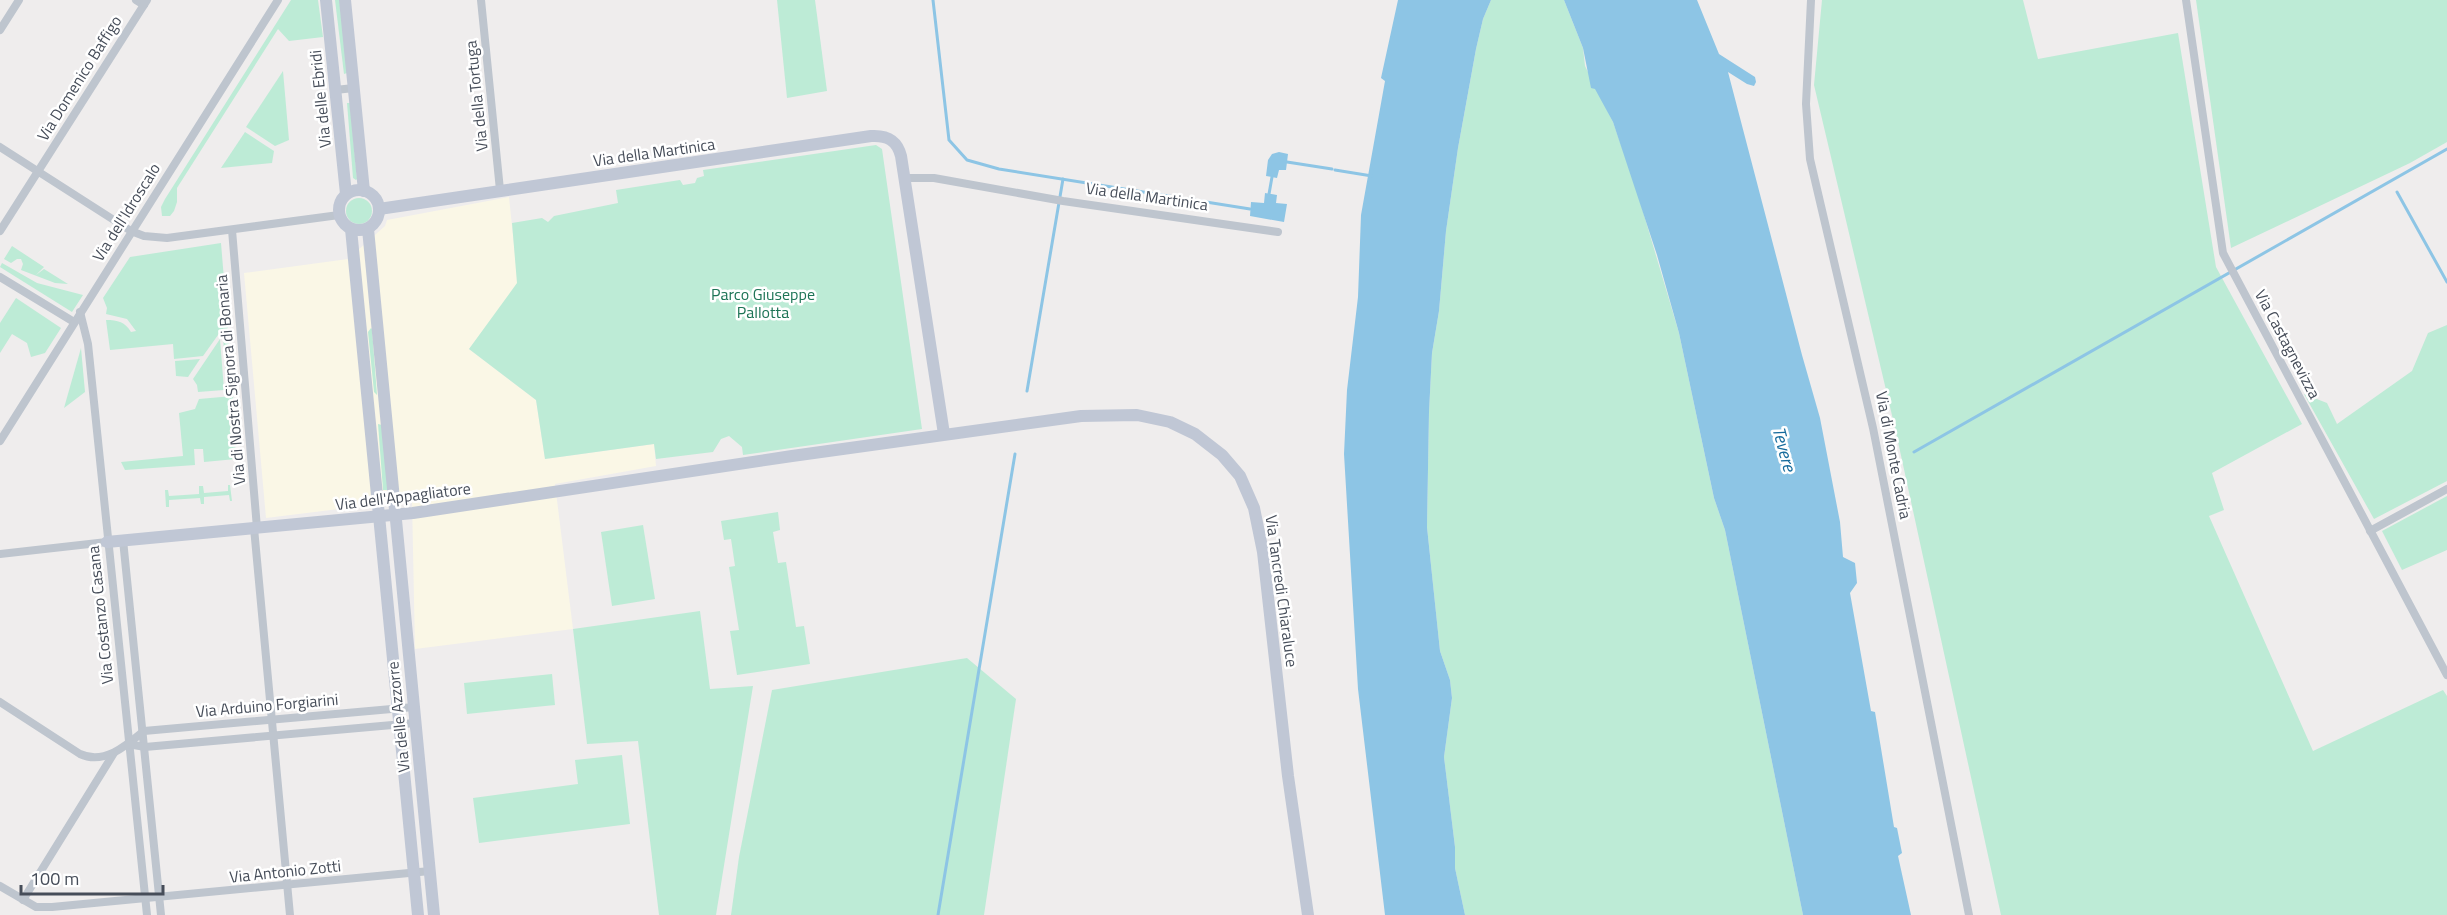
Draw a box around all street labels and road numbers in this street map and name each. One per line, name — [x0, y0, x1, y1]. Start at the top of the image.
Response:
street label: Via Domenico Baffigo — [31, 11, 127, 145]
street label: Via della Tortuga — [458, 39, 494, 153]
street label: Via delle Ebridi — [303, 49, 337, 149]
street label: Via della Martinica — [591, 132, 717, 172]
street label: Via dell'Idroscalo — [86, 158, 166, 266]
street label: Via della Martinica — [1084, 176, 1210, 216]
street label: Via di Nostra Signora di Bonaria — [209, 274, 251, 486]
street label: Via Castagnevizza — [2249, 285, 2327, 403]
street label: Via di Monte Cadria — [1870, 389, 1918, 521]
street label: Via dell'Appagliatore — [334, 476, 472, 516]
street label: Via Tancredi Chiaraluce — [1259, 513, 1305, 669]
street label: Via Costanzo Casana — [81, 545, 119, 685]
street label: Via delle Azzorre — [380, 660, 416, 774]
street label: Via Arduino Forgiarini — [195, 687, 339, 723]
street label: Via Antonio Zotti — [228, 853, 342, 889]

